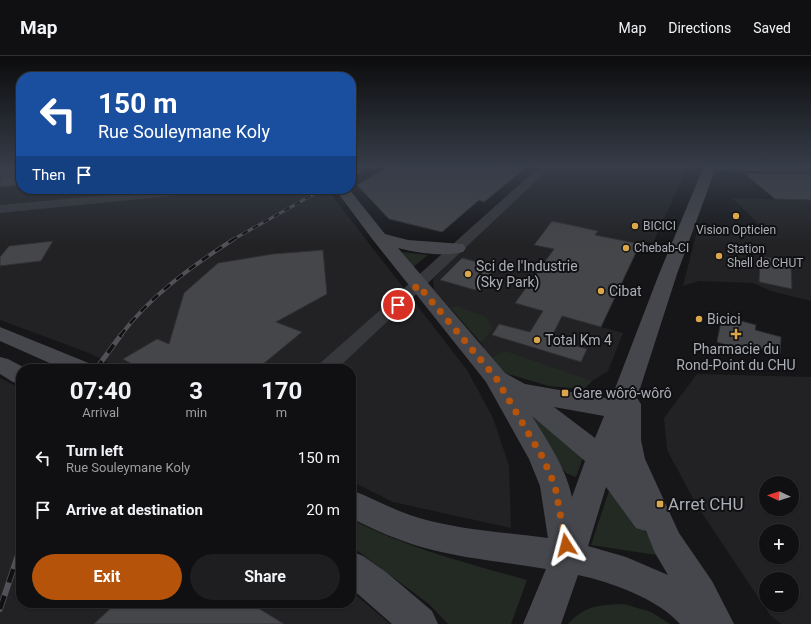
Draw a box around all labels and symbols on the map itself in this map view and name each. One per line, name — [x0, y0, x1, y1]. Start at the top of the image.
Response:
marker: Vision Opticien — [731, 211, 741, 221]
place label: BICICI — [643, 219, 676, 233]
marker: BICICI — [630, 221, 640, 231]
place label: Vision Opticien — [696, 223, 776, 237]
place label: Chebab-CI — [634, 241, 689, 255]
place label: Station Shell de CHUT — [727, 242, 803, 270]
marker: Chebab-CI — [621, 243, 631, 253]
marker: Station Shell de CHUT — [714, 251, 724, 261]
place label: Sci de l'Industrie (Sky Park) — [476, 258, 578, 291]
marker: Sci de l'Industrie (Sky Park) — [463, 269, 473, 279]
place label: Cibat — [609, 283, 642, 299]
marker: Cibat — [596, 286, 606, 296]
pin — [381, 288, 415, 322]
place label: Bicici — [707, 311, 741, 327]
marker: Bicici — [694, 314, 704, 324]
marker: Pharmacie du Rond-Point du CHU — [731, 329, 741, 339]
place label: Total Km 4 — [545, 332, 612, 348]
marker: Total Km 4 — [532, 335, 542, 345]
place label: Pharmacie du Rond-Point du CHU — [676, 341, 796, 373]
place label: Gare wôrô-wôrô — [573, 385, 672, 401]
marker: Gare wôrô-wôrô — [560, 388, 570, 398]
north arrow — [759, 476, 799, 516]
place label: Arret CHU — [668, 494, 743, 514]
marker: Arret CHU — [655, 499, 665, 509]
position arrow — [545, 524, 587, 566]

